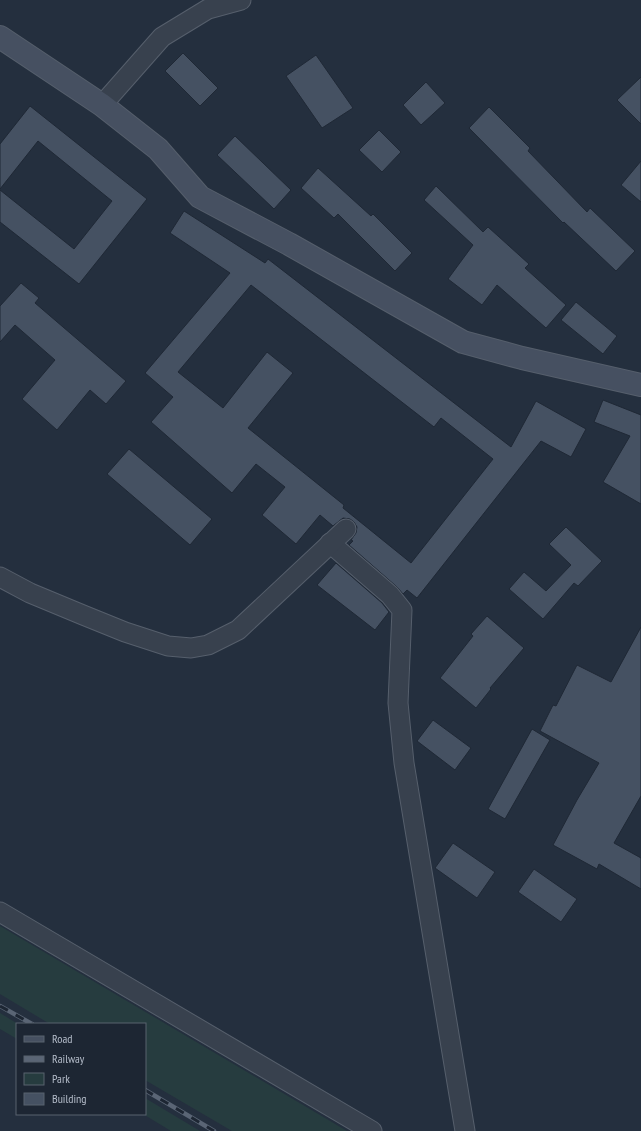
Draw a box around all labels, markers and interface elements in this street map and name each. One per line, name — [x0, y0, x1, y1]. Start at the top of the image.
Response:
legend — [16, 1023, 146, 1115]
text: Road — [52, 1031, 72, 1046]
text: Railway — [52, 1051, 85, 1066]
text: Park — [52, 1071, 70, 1086]
text: Building — [52, 1091, 87, 1106]

